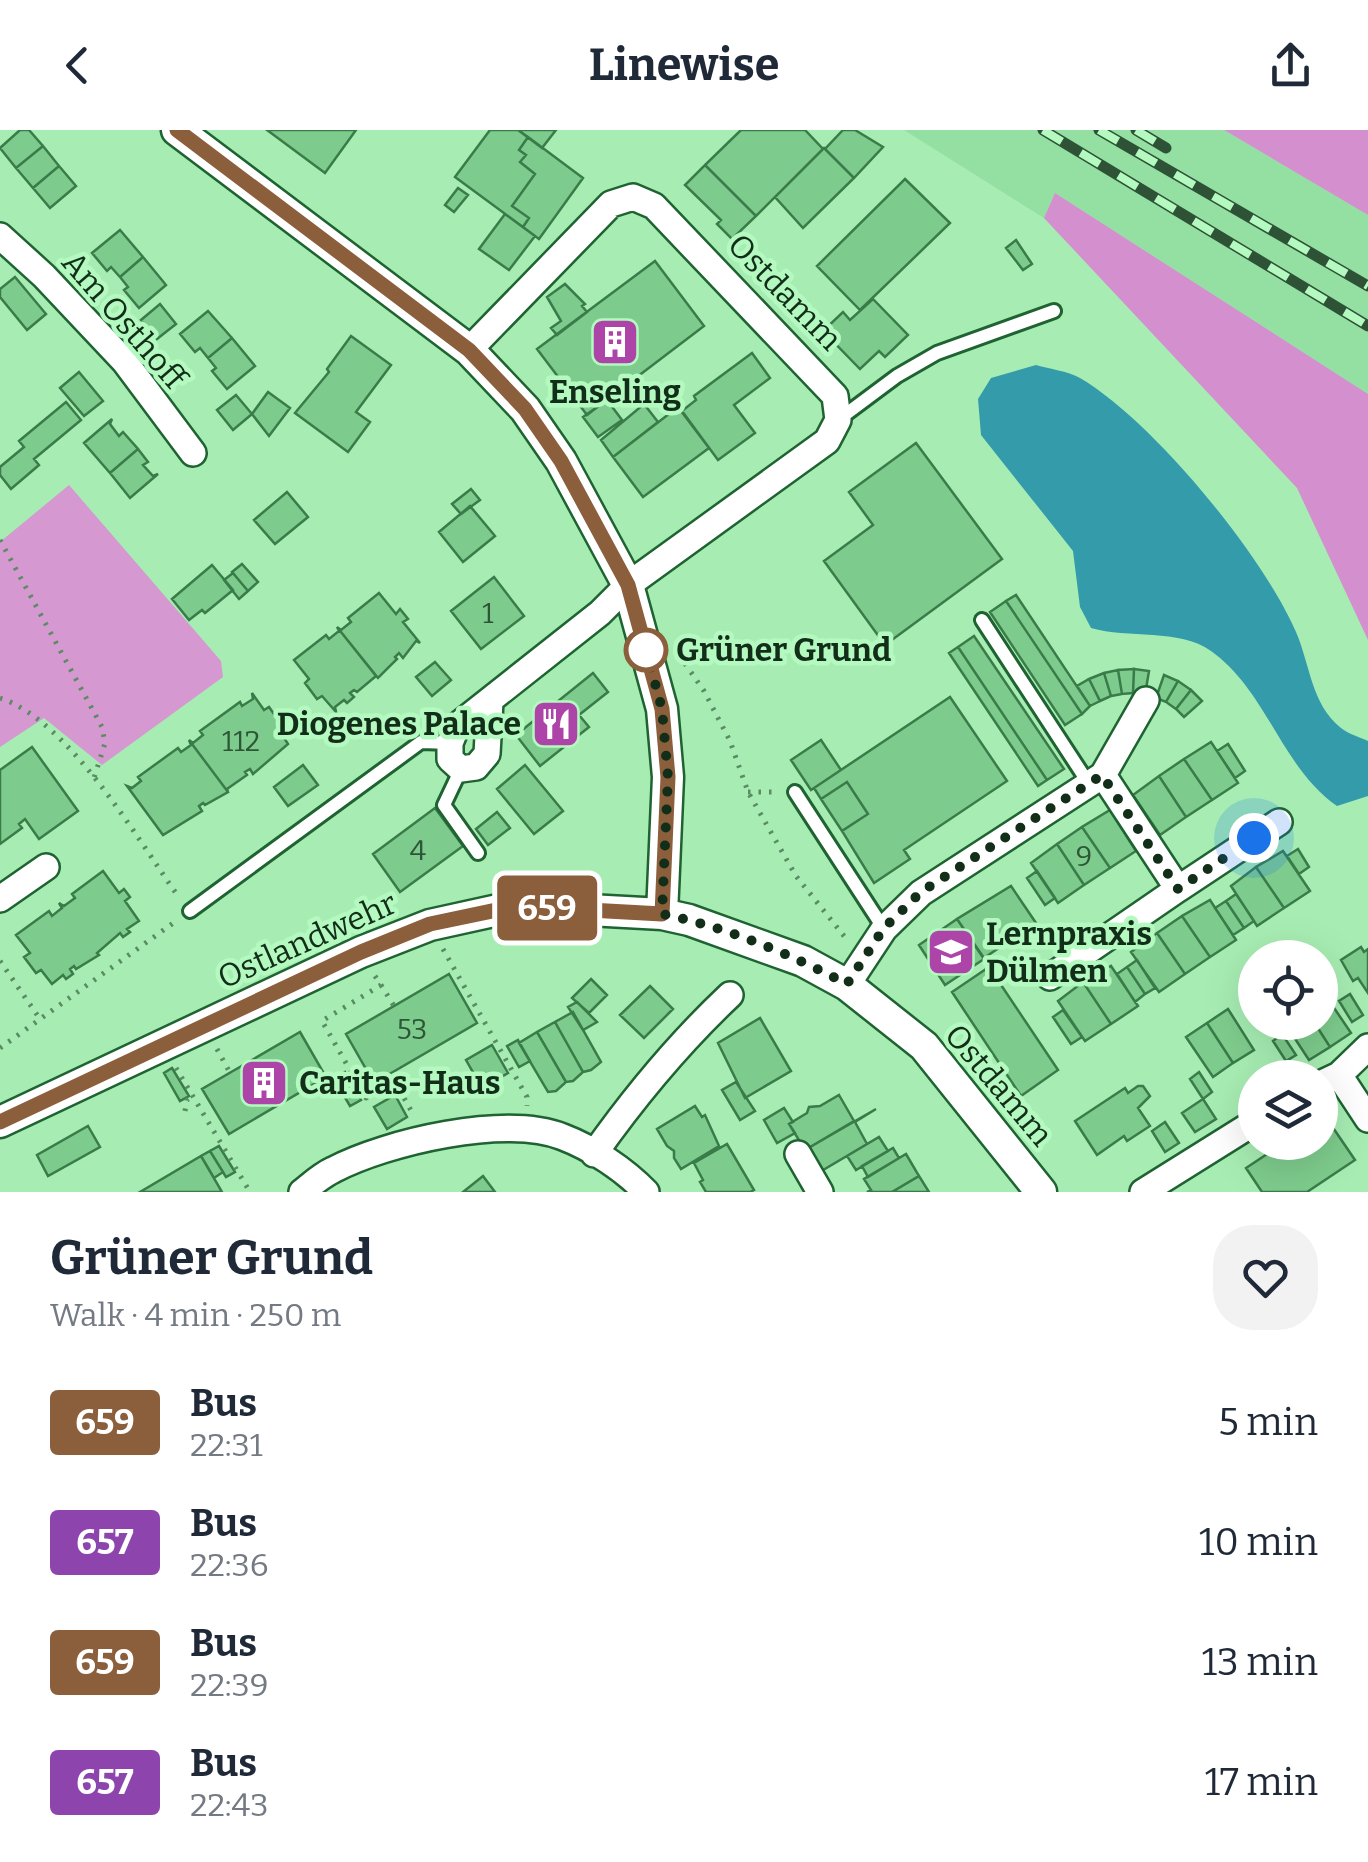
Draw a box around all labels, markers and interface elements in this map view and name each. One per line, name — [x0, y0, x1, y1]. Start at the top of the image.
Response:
icon: back — [50, 38, 105, 93]
text: Linewise — [589, 38, 779, 92]
icon: share — [1263, 38, 1318, 93]
street label: Ostdamm — [720, 226, 850, 358]
street label: Am Osthoff — [54, 244, 195, 398]
building icon: Enseling — [589, 316, 641, 368]
place label: Enseling — [549, 373, 681, 411]
house number: 1 — [482, 597, 494, 630]
marker: Grüner Grund — [625, 629, 667, 671]
place label: Grüner Grund — [676, 631, 891, 669]
restaurant icon: Diogenes Palace — [530, 698, 582, 750]
place label: Diogenes Palace — [277, 705, 521, 743]
house number: 112 — [222, 725, 260, 758]
your location — [1229, 813, 1279, 863]
house number: 4 — [410, 834, 426, 867]
house number: 9 — [1076, 840, 1092, 873]
line badge: 659 — [490, 876, 604, 940]
street label: Ostlandwehr — [212, 884, 402, 996]
text: 659 — [517, 887, 577, 929]
place label: Lernpraxis Dülmen — [986, 915, 1152, 990]
school or university icon: Lernpraxis Dülmen — [925, 926, 977, 978]
map controls — [1238, 940, 1338, 1160]
button: locate — [1238, 940, 1338, 1040]
house number: 53 — [397, 1013, 427, 1046]
street label: Ostdamm — [937, 1016, 1061, 1154]
building icon: Caritas-Haus — [238, 1057, 290, 1109]
button: layers — [1238, 1060, 1338, 1160]
place label: Caritas-Haus — [299, 1064, 501, 1102]
button: heart — [1213, 1225, 1318, 1330]
text: Grüner Grund — [50, 1229, 373, 1287]
text: Walk · 4 min · 250 m — [50, 1296, 341, 1334]
text: Bus — [190, 1380, 257, 1426]
text: 5 min — [1218, 1399, 1318, 1445]
text: 659 — [75, 1401, 135, 1443]
text: 22:31 — [190, 1426, 263, 1464]
text: Bus — [190, 1500, 257, 1546]
text: 10 min — [1199, 1519, 1318, 1565]
text: 657 — [76, 1521, 134, 1563]
text: 22:36 — [190, 1546, 269, 1584]
text: Bus — [190, 1620, 257, 1666]
text: 13 min — [1202, 1639, 1318, 1685]
text: 659 — [75, 1641, 135, 1683]
text: 22:39 — [190, 1666, 269, 1704]
text: Bus — [190, 1740, 257, 1786]
text: 17 min — [1205, 1759, 1318, 1805]
text: 657 — [76, 1761, 134, 1803]
text: 22:43 — [190, 1786, 269, 1824]

